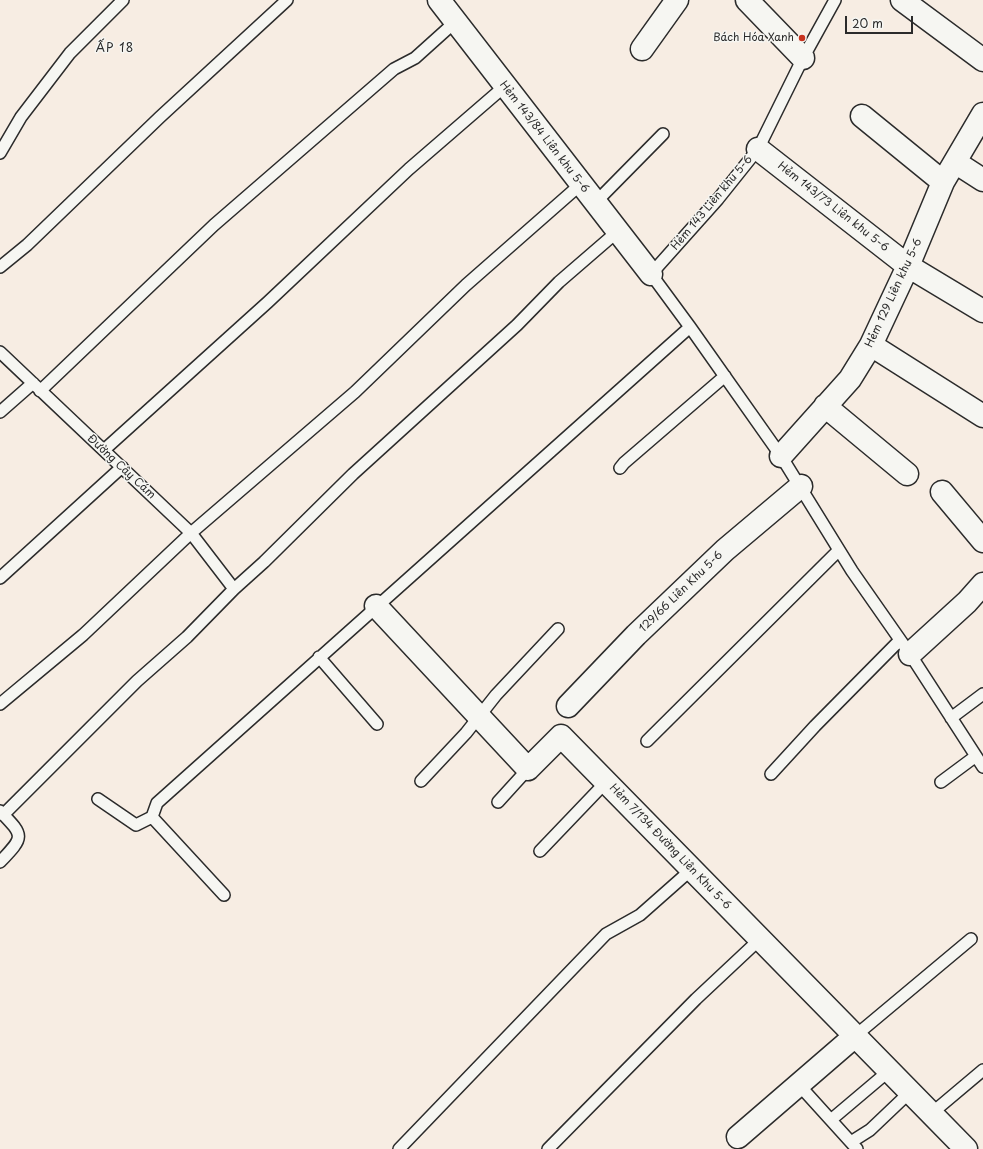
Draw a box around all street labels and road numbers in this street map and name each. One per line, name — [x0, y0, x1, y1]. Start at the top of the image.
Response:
street label: Hẻm 143/84 Liên khu 5-6 — [496, 79, 592, 195]
street label: Hẻm 143 Liên khu 5-6 — [669, 153, 755, 253]
street label: Hẻm 143/73 Liên khu 5-6 — [775, 160, 891, 254]
street label: Hẻm 129 Liên khu 5-6 — [863, 236, 925, 350]
street label: Đường Cây Cám — [84, 432, 158, 502]
street label: 129/66 Liên Khu 5-6 — [636, 549, 726, 635]
street label: Hẻm 7/134 Đường Liên Khu 5-6 — [607, 782, 733, 912]

